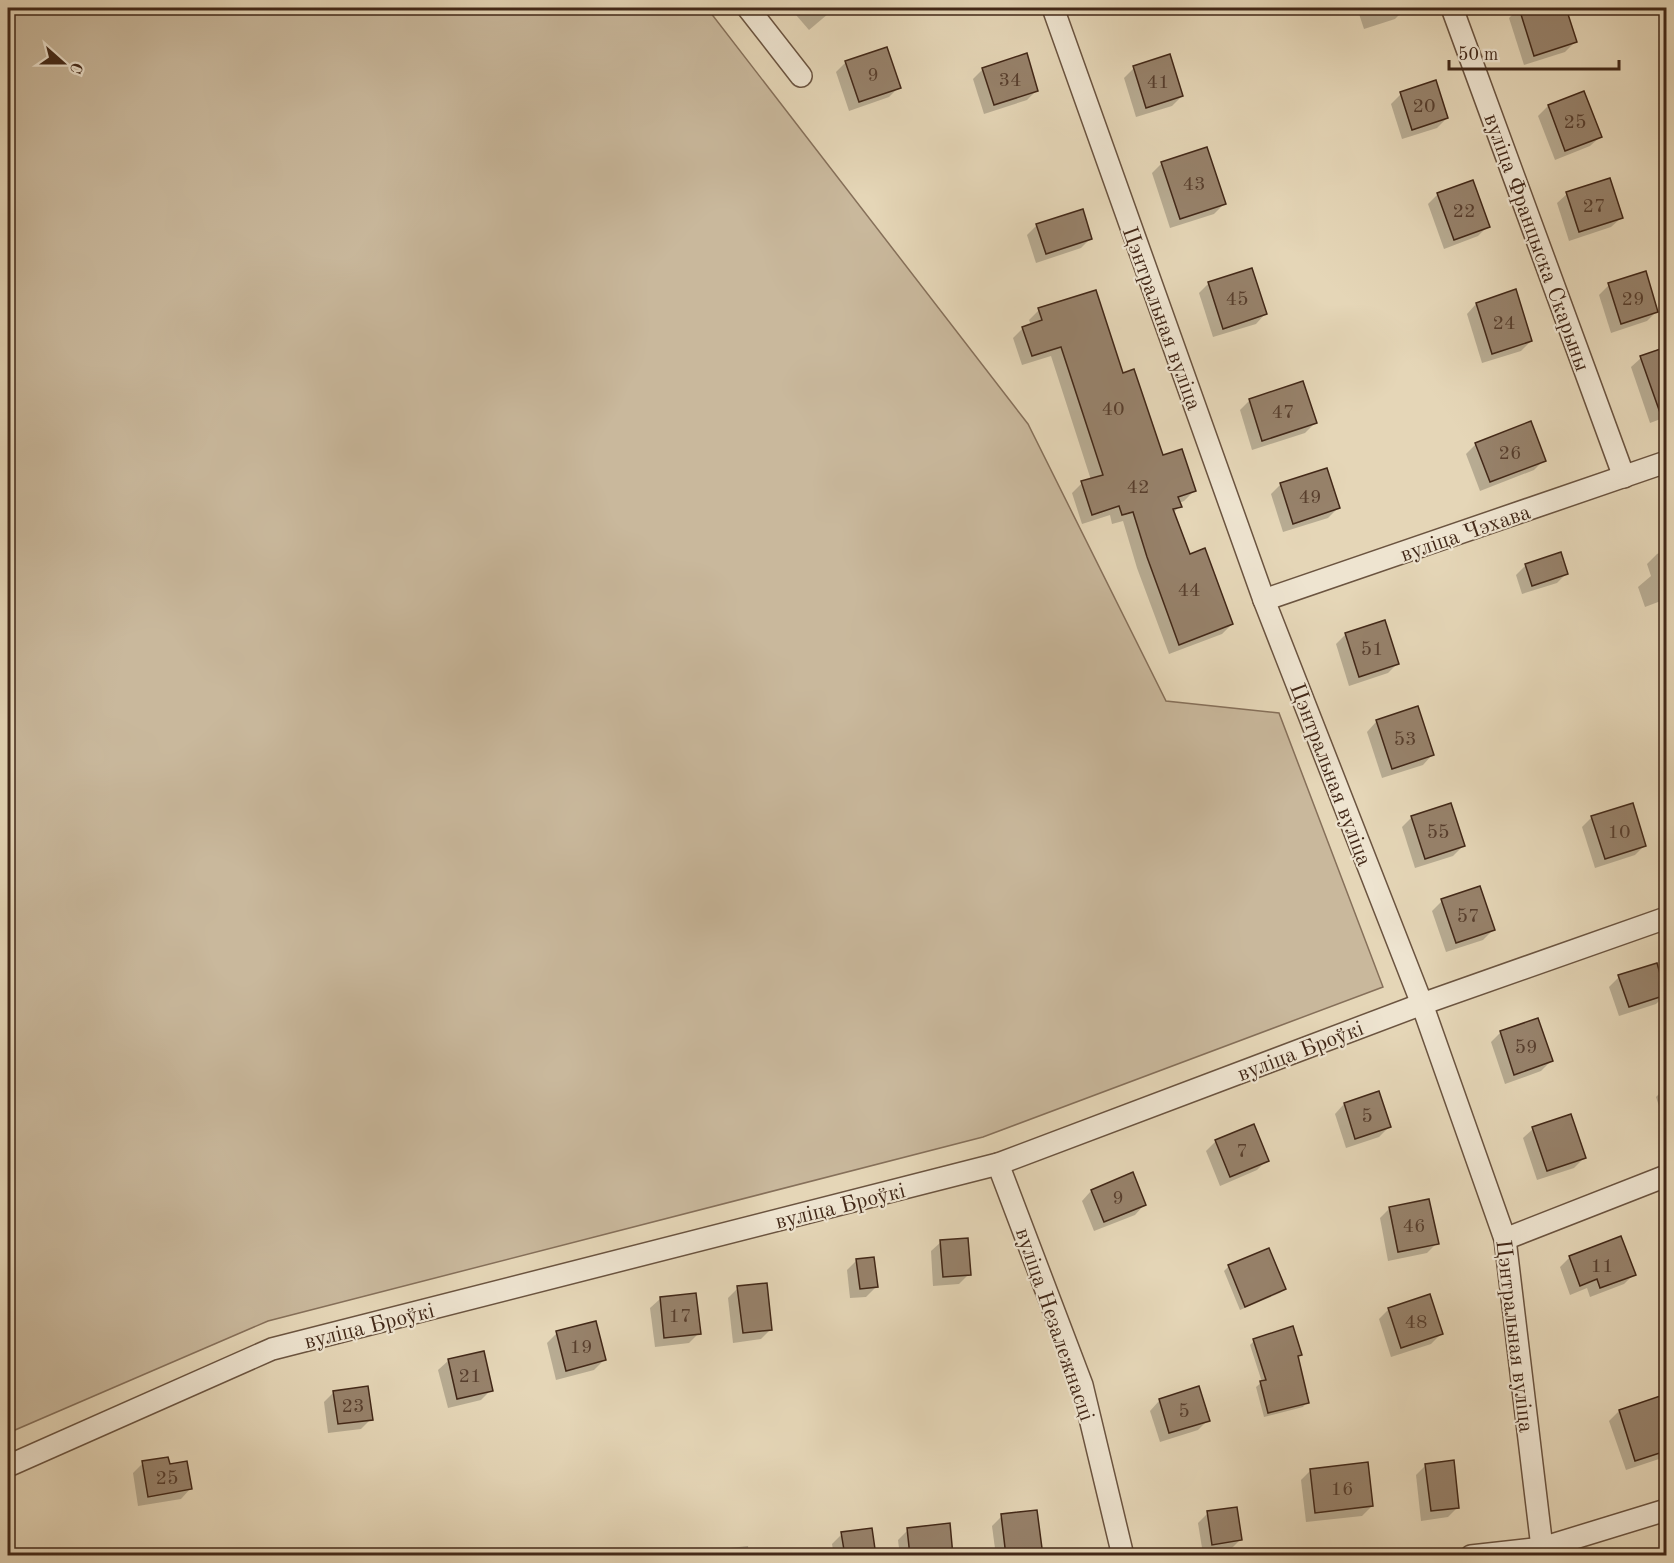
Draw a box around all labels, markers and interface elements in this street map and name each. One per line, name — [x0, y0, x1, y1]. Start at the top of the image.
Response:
north arrow — [33, 33, 93, 93]
scale bar — [1449, 33, 1618, 71]
text: 50 m — [1458, 46, 1498, 64]
text: С — [66, 60, 84, 75]
house number: 9 — [867, 66, 879, 86]
house number: 34 — [998, 71, 1022, 91]
house number: 41 — [1146, 73, 1170, 93]
house number: 20 — [1412, 97, 1436, 117]
street label: вуліца Францыска Скарыны — [1479, 111, 1593, 374]
house number: 25 — [1563, 113, 1587, 133]
house number: 43 — [1182, 175, 1206, 195]
house number: 27 — [1582, 197, 1606, 217]
house number: 22 — [1452, 202, 1476, 222]
street label: Цэнтральная вуліца — [1118, 224, 1205, 414]
house number: 45 — [1225, 290, 1249, 310]
house number: 29 — [1621, 290, 1645, 310]
house number: 24 — [1492, 314, 1516, 334]
house number: 40 — [1101, 400, 1125, 420]
house number: 47 — [1271, 403, 1295, 423]
house number: 26 — [1498, 444, 1522, 464]
house number: 42 — [1126, 478, 1150, 498]
house number: 49 — [1298, 488, 1322, 508]
street label: вуліца Чэхава — [1398, 501, 1534, 566]
house number: 44 — [1177, 581, 1201, 601]
house number: 51 — [1360, 640, 1384, 660]
street label: Цэнтральная вуліца — [1285, 680, 1375, 869]
house number: 53 — [1393, 730, 1417, 750]
house number: 55 — [1426, 823, 1450, 843]
house number: 10 — [1607, 823, 1631, 843]
house number: 57 — [1456, 907, 1480, 927]
street label: вуліца Броўкі — [1235, 1018, 1367, 1086]
house number: 59 — [1514, 1038, 1538, 1058]
house number: 5 — [1361, 1107, 1373, 1127]
house number: 7 — [1236, 1142, 1248, 1162]
street label: вуліца Броўкі — [773, 1180, 908, 1234]
house number: 9 — [1112, 1189, 1124, 1209]
house number: 46 — [1402, 1217, 1426, 1237]
street label: вуліца Незалежнасці — [1011, 1225, 1097, 1424]
street label: Цэнтральная вуліца — [1491, 1239, 1537, 1434]
house number: 11 — [1590, 1257, 1614, 1277]
street label: вуліца Броўкі — [302, 1300, 437, 1354]
house number: 17 — [668, 1307, 692, 1327]
house number: 48 — [1404, 1313, 1428, 1333]
house number: 19 — [569, 1338, 593, 1358]
house number: 21 — [458, 1367, 482, 1387]
house number: 23 — [341, 1397, 365, 1417]
house number: 5 — [1178, 1402, 1190, 1422]
house number: 25 — [155, 1469, 179, 1489]
house number: 16 — [1330, 1480, 1354, 1500]

